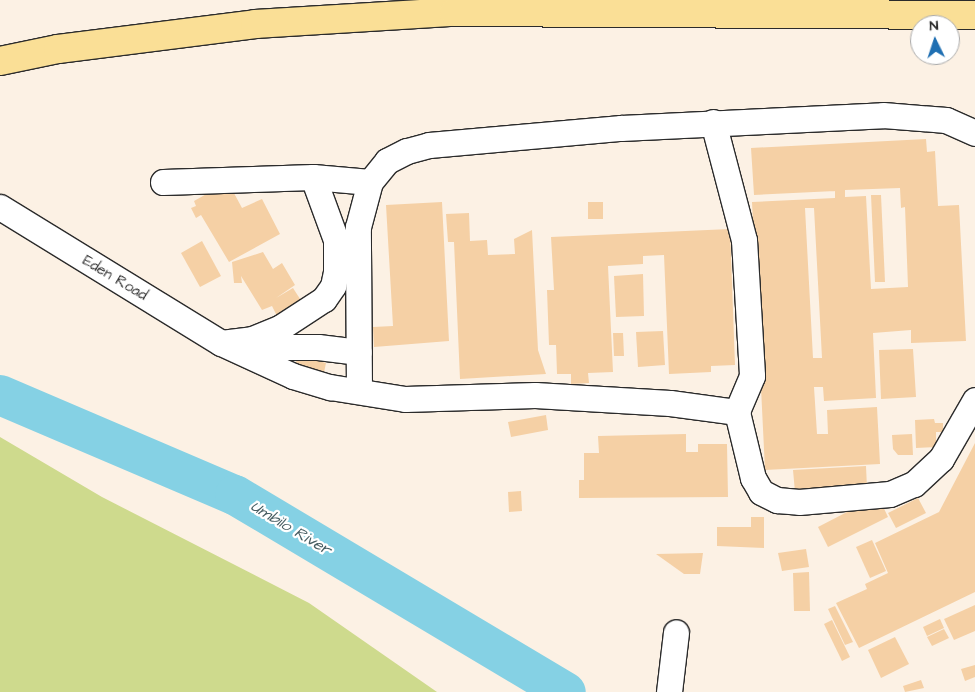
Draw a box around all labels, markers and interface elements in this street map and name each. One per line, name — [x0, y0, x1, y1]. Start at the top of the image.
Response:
north arrow — [910, 15, 960, 65]
text: N — [929, 16, 939, 36]
street label: Eden Road — [79, 252, 151, 304]
water label: Umbilo River — [247, 496, 335, 560]

